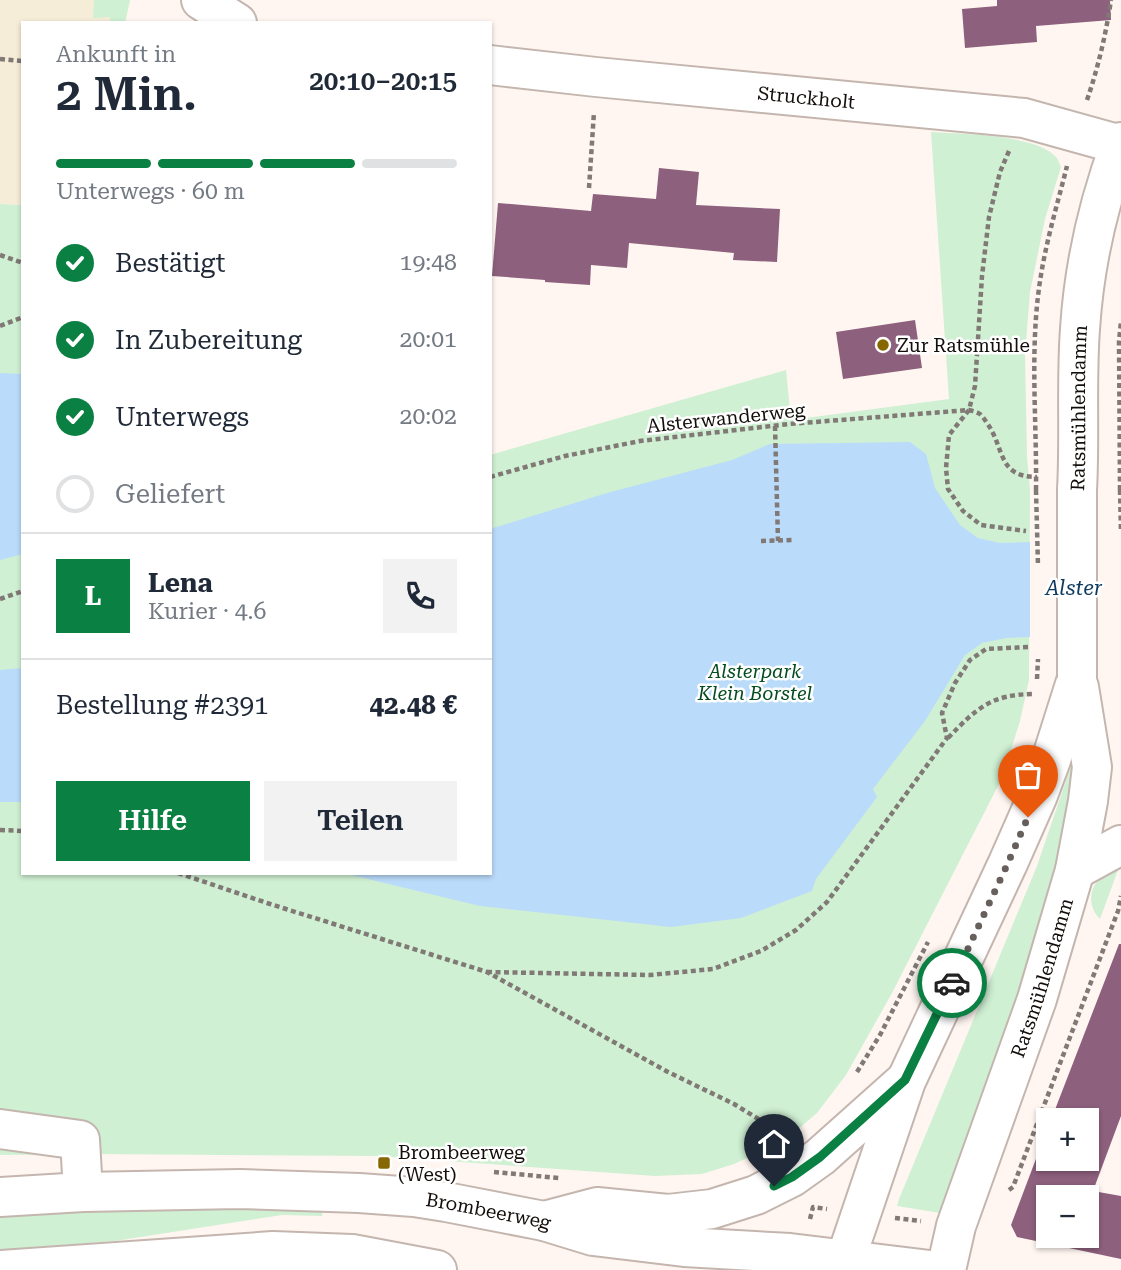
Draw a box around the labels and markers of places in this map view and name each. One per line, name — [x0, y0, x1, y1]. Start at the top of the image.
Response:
place label: Zur Ratsmühle — [897, 334, 1030, 357]
marker: Zur Ratsmühle — [875, 337, 891, 353]
pin — [998, 745, 1058, 817]
pin — [744, 1114, 804, 1186]
place label: Brombeerweg (West) — [398, 1141, 525, 1186]
marker: Brombeerweg (West) — [376, 1155, 392, 1171]

